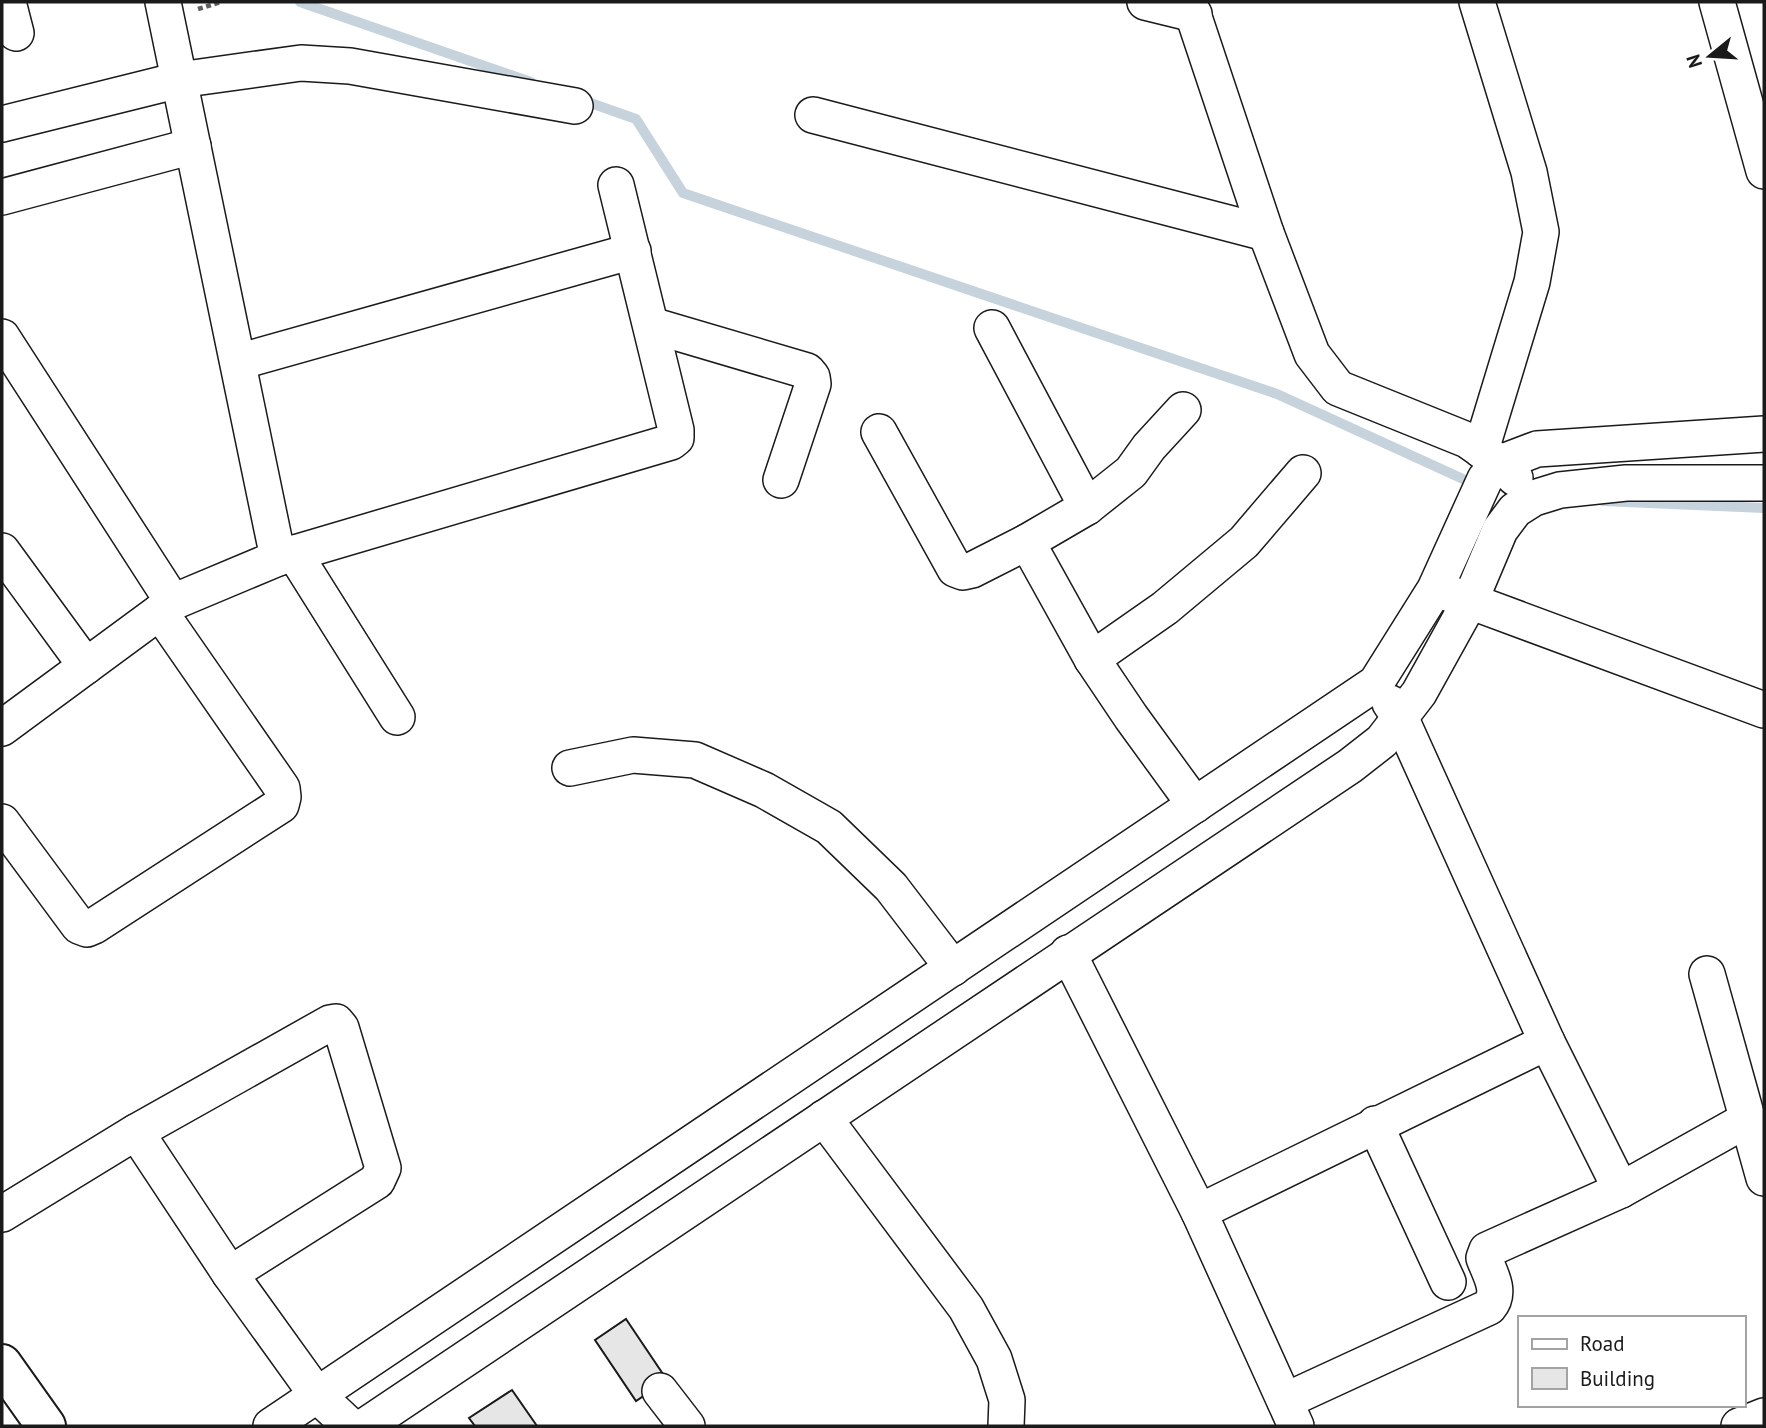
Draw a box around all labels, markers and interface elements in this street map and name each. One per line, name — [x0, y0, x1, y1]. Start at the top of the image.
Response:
north arrow — [1675, 21, 1745, 91]
text: N — [1680, 52, 1707, 71]
legend — [1518, 1316, 1745, 1407]
text: Road — [1580, 1330, 1624, 1357]
text: Building — [1580, 1365, 1655, 1392]

